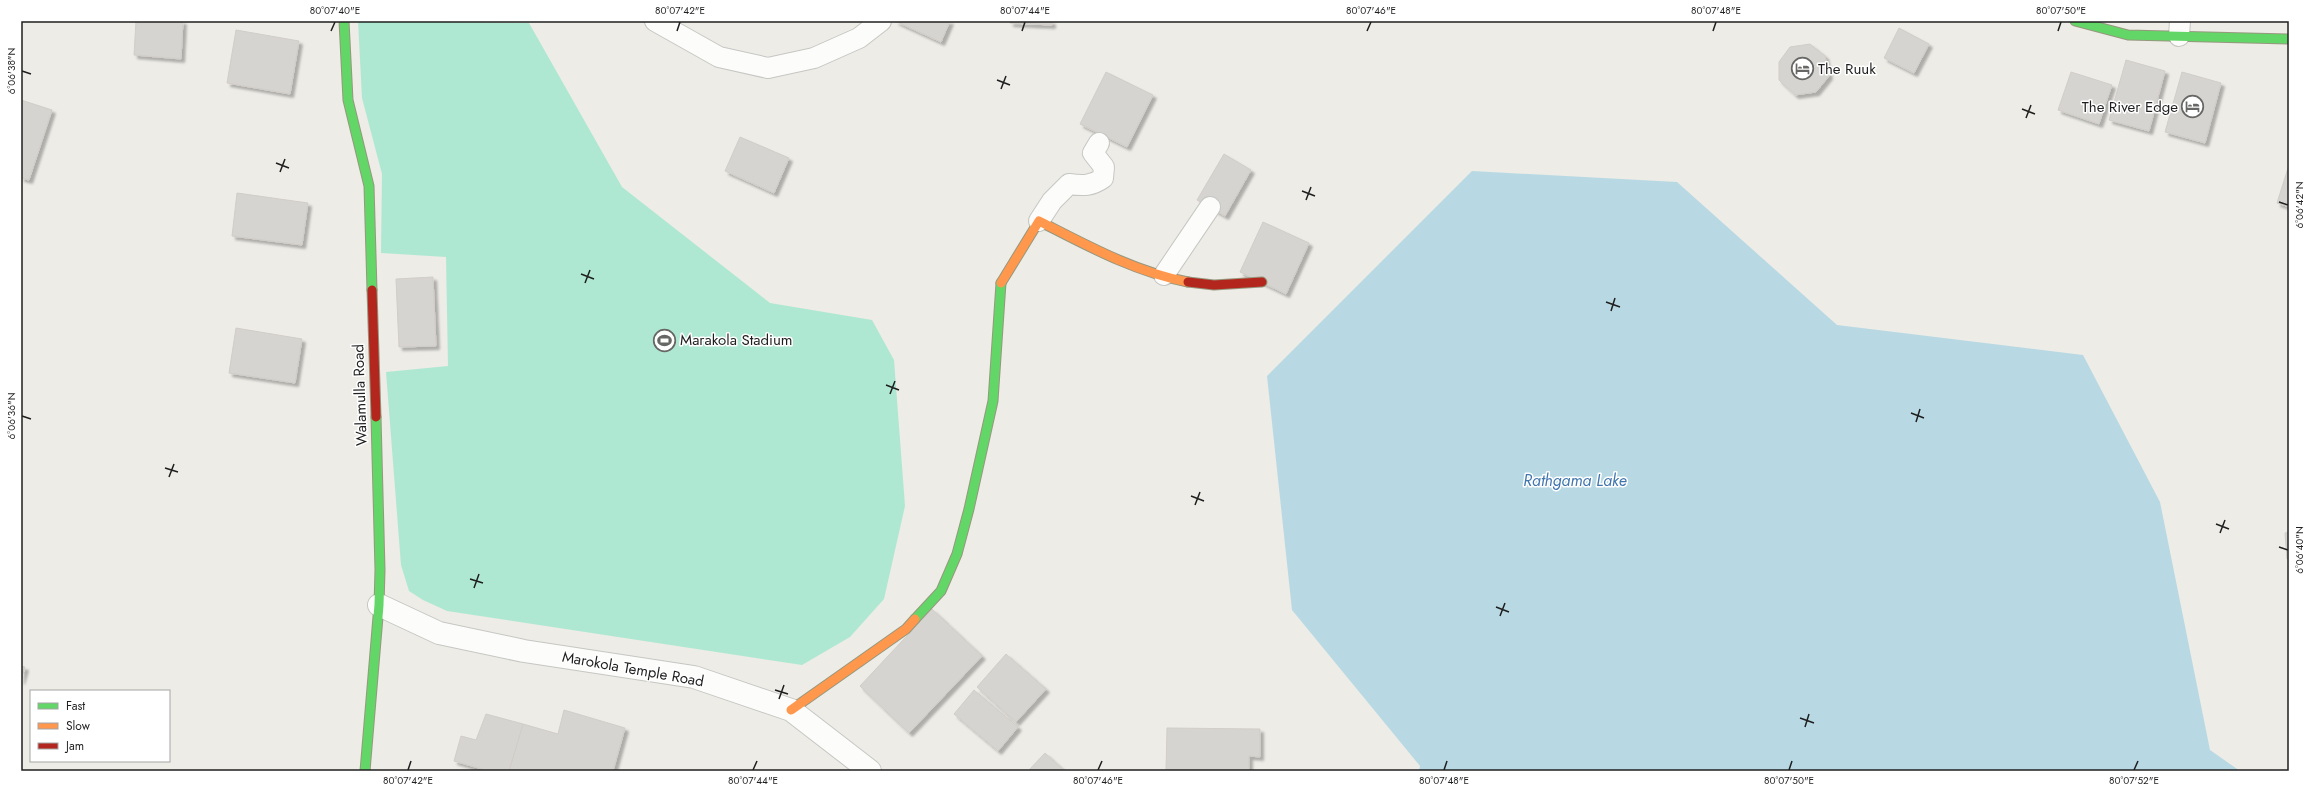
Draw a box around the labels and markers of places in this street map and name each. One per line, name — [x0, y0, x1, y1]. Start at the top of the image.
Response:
hotel icon: The Ruuk — [1790, 56, 1816, 82]
place label: The Ruuk — [1818, 58, 1876, 80]
hotel icon: The River Edge — [2180, 94, 2206, 120]
place label: The River Edge — [2082, 96, 2178, 118]
sports icon: Marakola Stadium — [652, 327, 678, 353]
place label: Marakola Stadium — [680, 329, 793, 351]

